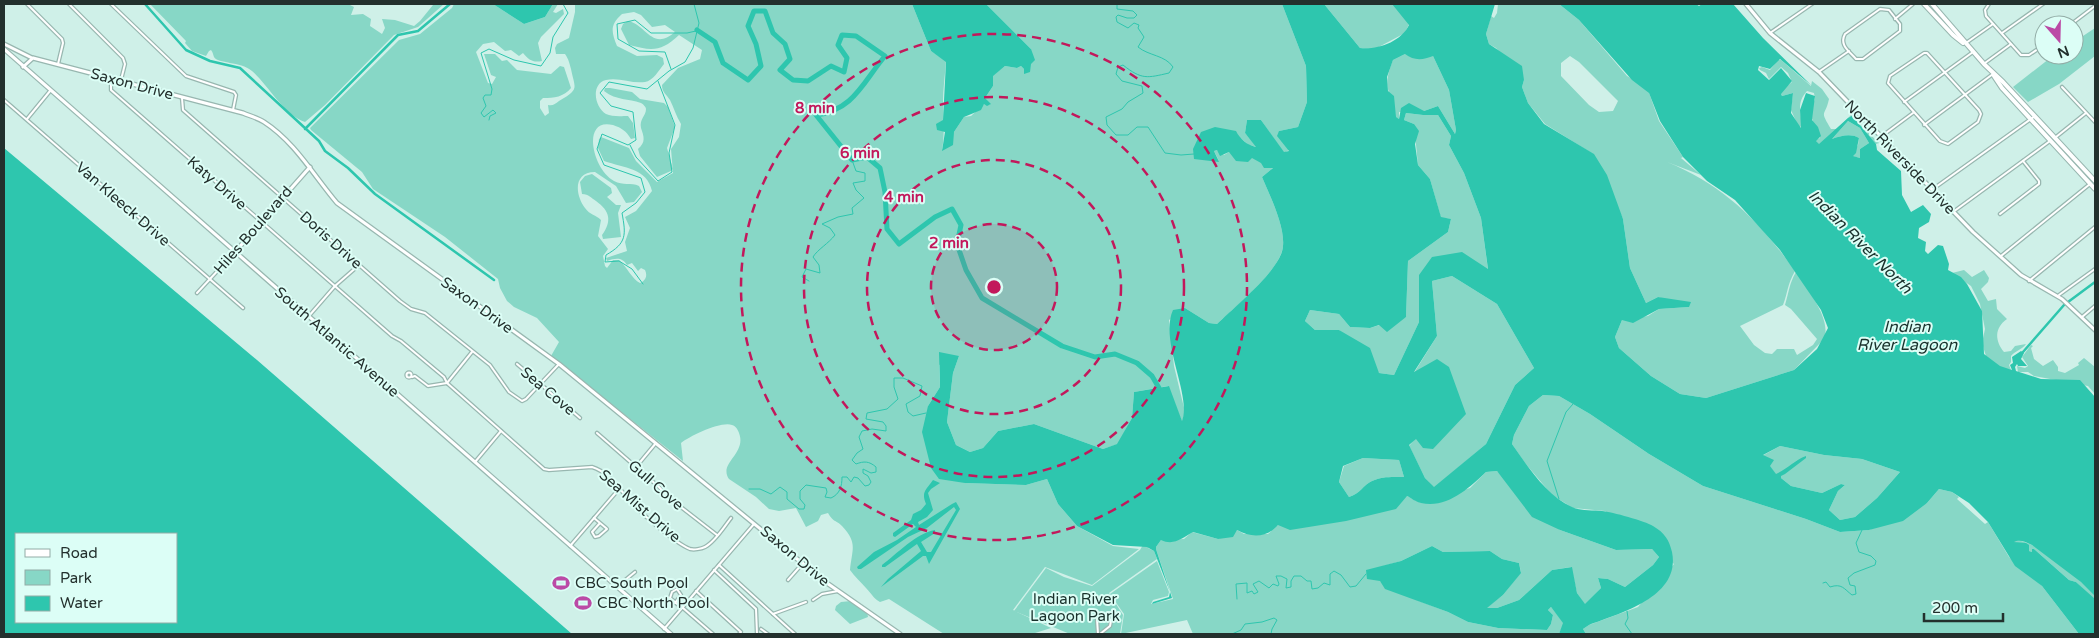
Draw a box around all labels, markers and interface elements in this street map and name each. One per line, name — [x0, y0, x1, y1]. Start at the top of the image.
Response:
north arrow — [2034, 15, 2084, 65]
text: N — [2055, 42, 2071, 62]
street label: Saxon Drive — [89, 64, 175, 104]
street label: North Riverside Drive — [1841, 96, 1959, 218]
text: 8 min — [795, 99, 835, 117]
text: 6 min — [840, 144, 880, 162]
street label: Katy Drive — [184, 152, 250, 214]
street label: Van Kleeck Drive — [72, 158, 174, 250]
street label: Hiles Boulevard — [210, 182, 296, 278]
water label: Indian River North — [1804, 186, 1917, 299]
text: 4 min — [884, 188, 924, 206]
street label: Doris Drive — [296, 207, 366, 273]
text: 2 min — [929, 234, 969, 252]
street label: Saxon Drive — [437, 273, 517, 337]
centre of rings — [985, 278, 1003, 296]
street label: South Atlantic Avenue — [271, 283, 403, 401]
water label: Indian River Lagoon — [1857, 317, 1959, 355]
street label: Sea Cove — [517, 363, 579, 419]
street label: Gull Cove — [625, 456, 687, 514]
street label: Sea Mist Drive — [596, 466, 684, 546]
street label: Saxon Drive — [757, 522, 833, 590]
legend — [15, 533, 178, 623]
text: Road — [60, 544, 98, 562]
text: Park — [60, 569, 92, 587]
sports icon: CBC South Pool — [551, 573, 571, 593]
place label: CBC South Pool — [575, 574, 688, 592]
park label: Indian River Lagoon Park — [1030, 590, 1120, 625]
scale bar — [1924, 590, 2003, 622]
sports icon: CBC North Pool — [573, 593, 593, 613]
text: Water — [60, 594, 103, 612]
place label: CBC North Pool — [597, 594, 709, 612]
text: 200 m — [1932, 599, 1978, 617]

